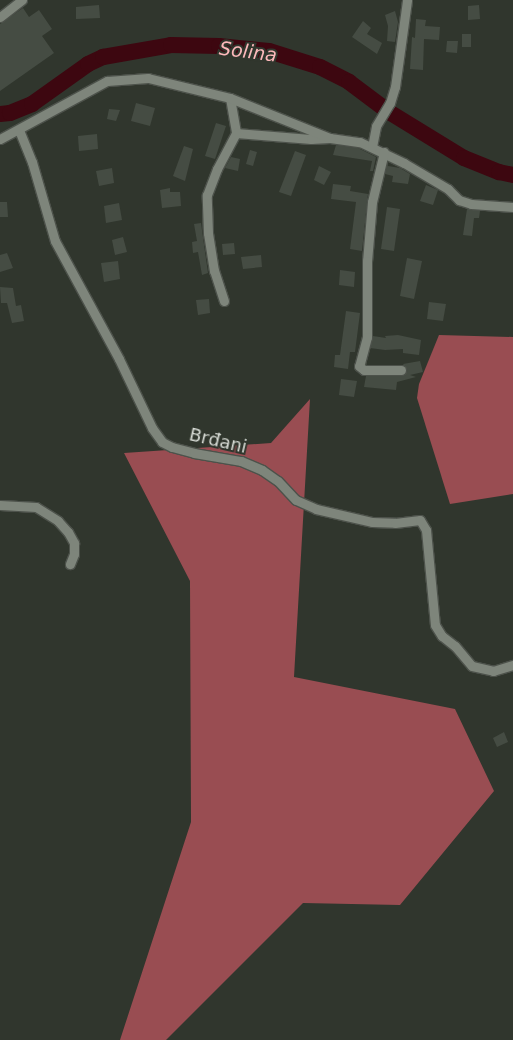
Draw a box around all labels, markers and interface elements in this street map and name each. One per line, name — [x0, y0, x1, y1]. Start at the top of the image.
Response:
water label: Solina — [218, 37, 278, 67]
street label: Brđani — [187, 424, 249, 458]

